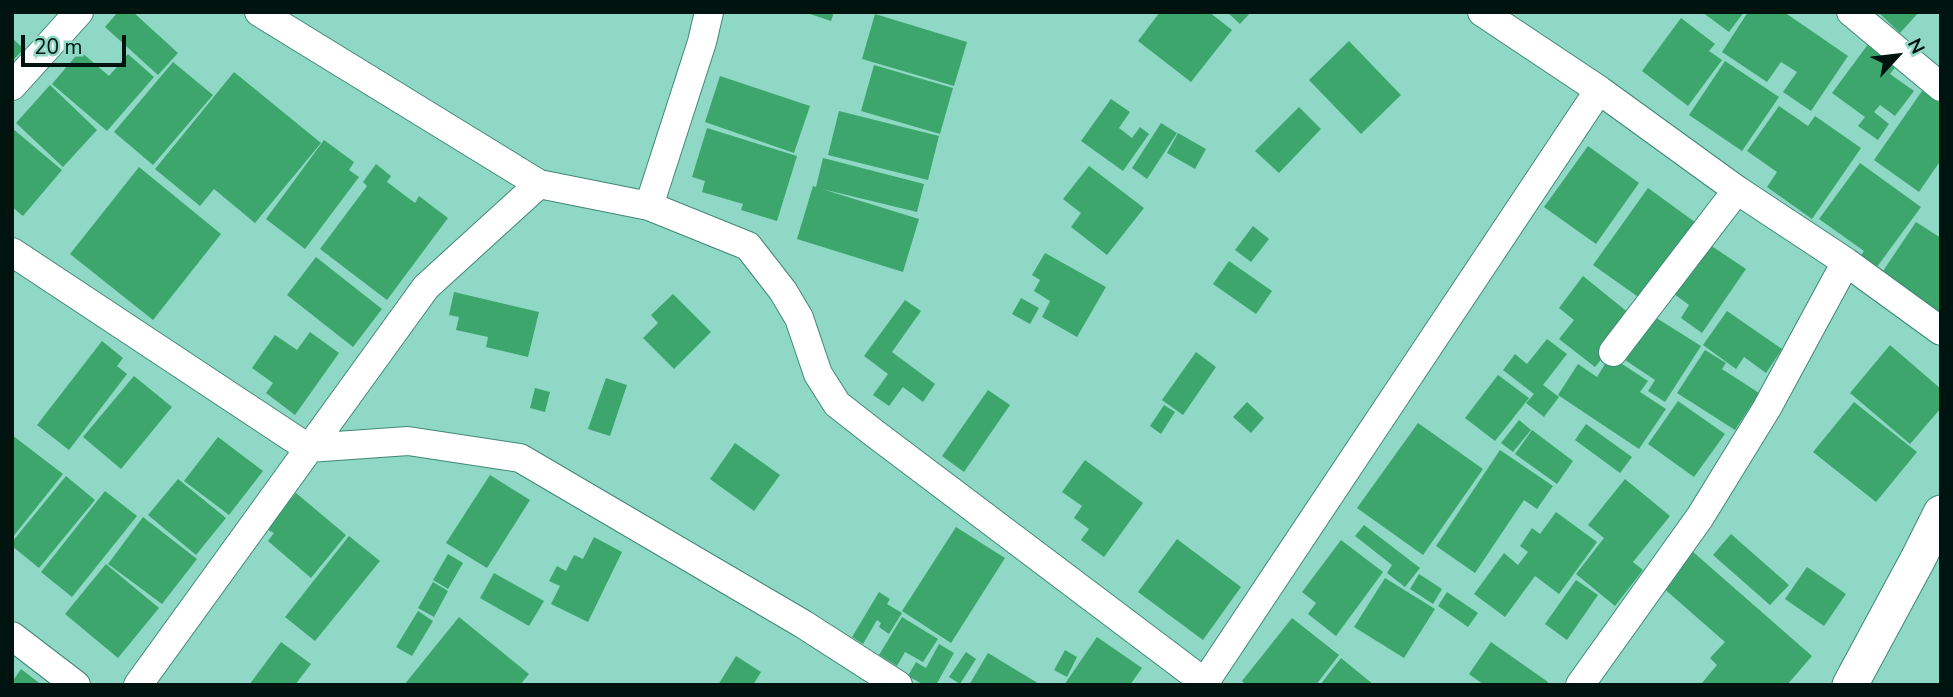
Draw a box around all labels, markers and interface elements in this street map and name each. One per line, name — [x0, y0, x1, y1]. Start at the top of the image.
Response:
scale bar — [24, 21, 130, 65]
north arrow — [1862, 21, 1932, 91]
text: 20 m — [34, 33, 83, 61]
text: N — [1901, 34, 1931, 59]

